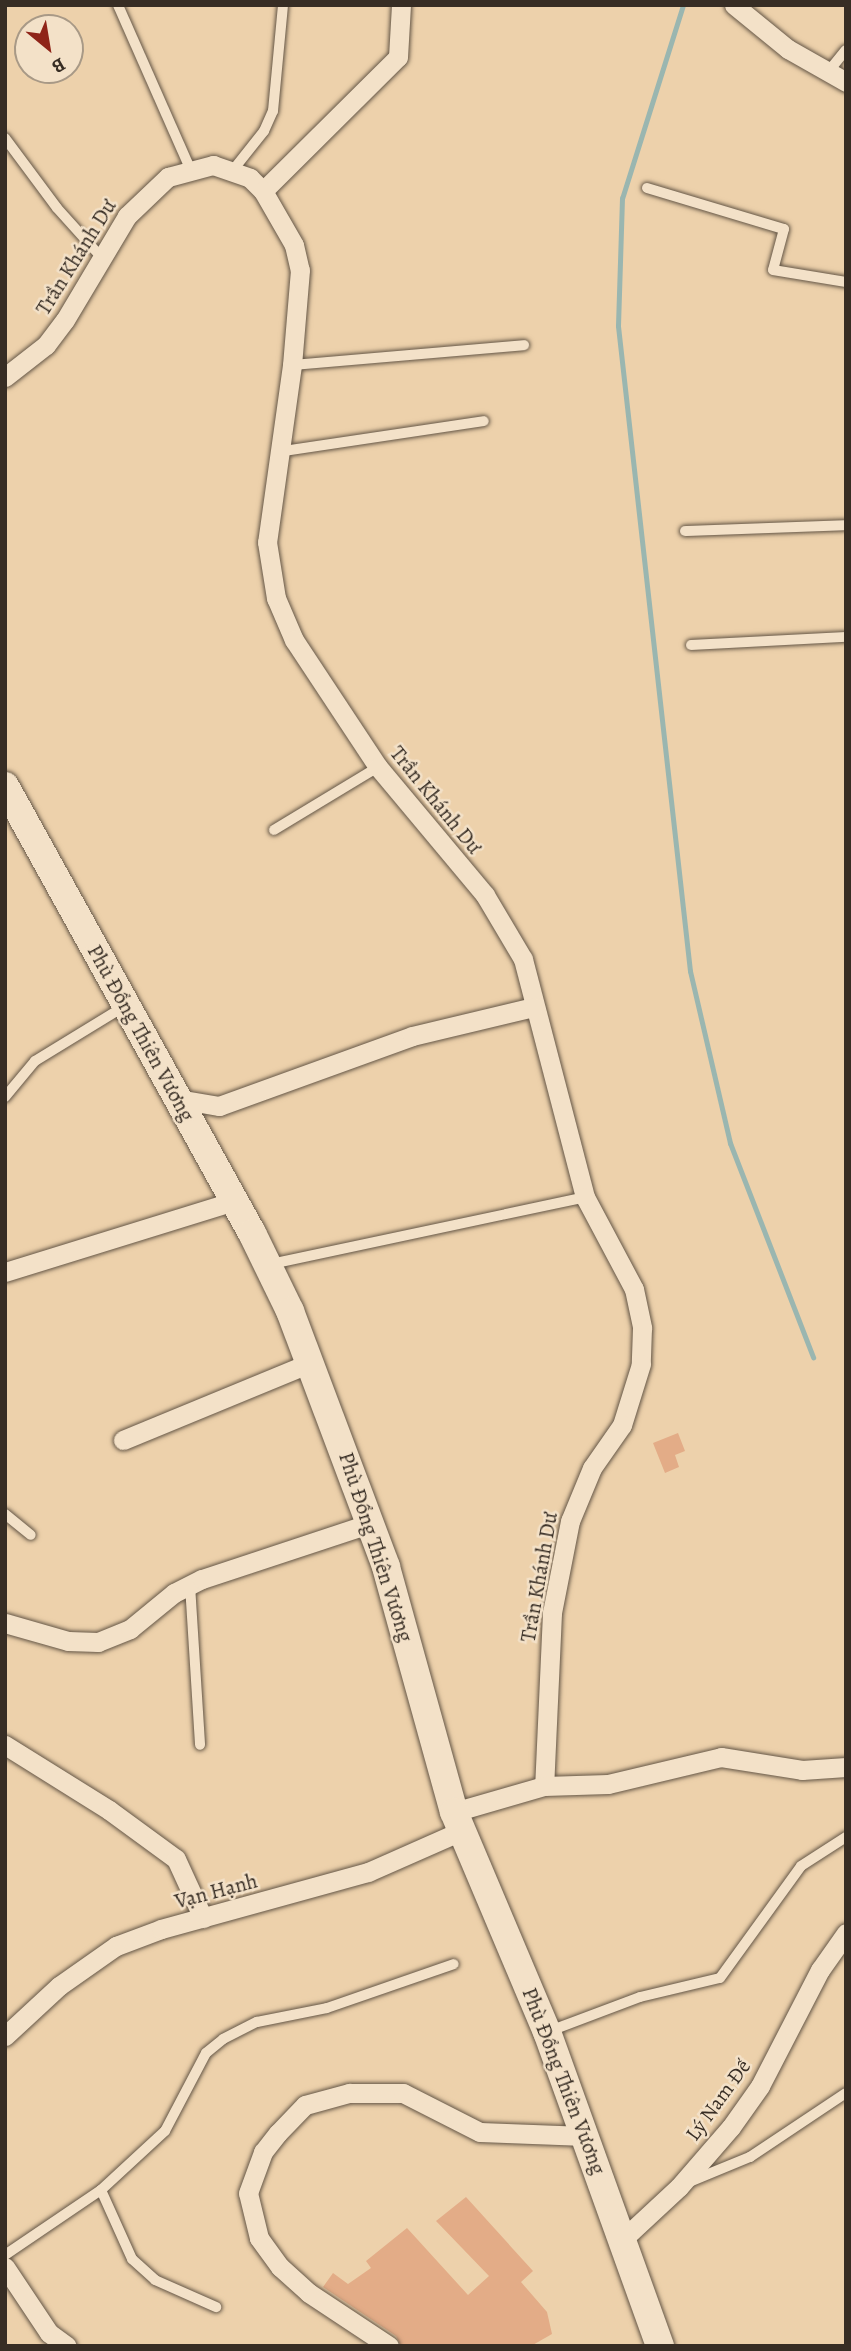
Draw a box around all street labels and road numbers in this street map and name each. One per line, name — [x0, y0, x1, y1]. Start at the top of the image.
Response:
street label: Trần Khánh Dư — [30, 195, 122, 319]
street label: Trần Khánh Dư — [385, 741, 487, 859]
street label: Phù Đổng Thiên Vương — [82, 940, 200, 1126]
street label: Phù Đổng Thiên Vương — [333, 1449, 419, 1645]
street label: Trần Khánh Dư — [515, 1510, 563, 1644]
street label: Vạn Hạnh — [172, 1868, 260, 1914]
street label: Phù Đổng Thiên Vương — [517, 1984, 611, 2178]
street label: Lý Nam Đế — [680, 2054, 756, 2146]

